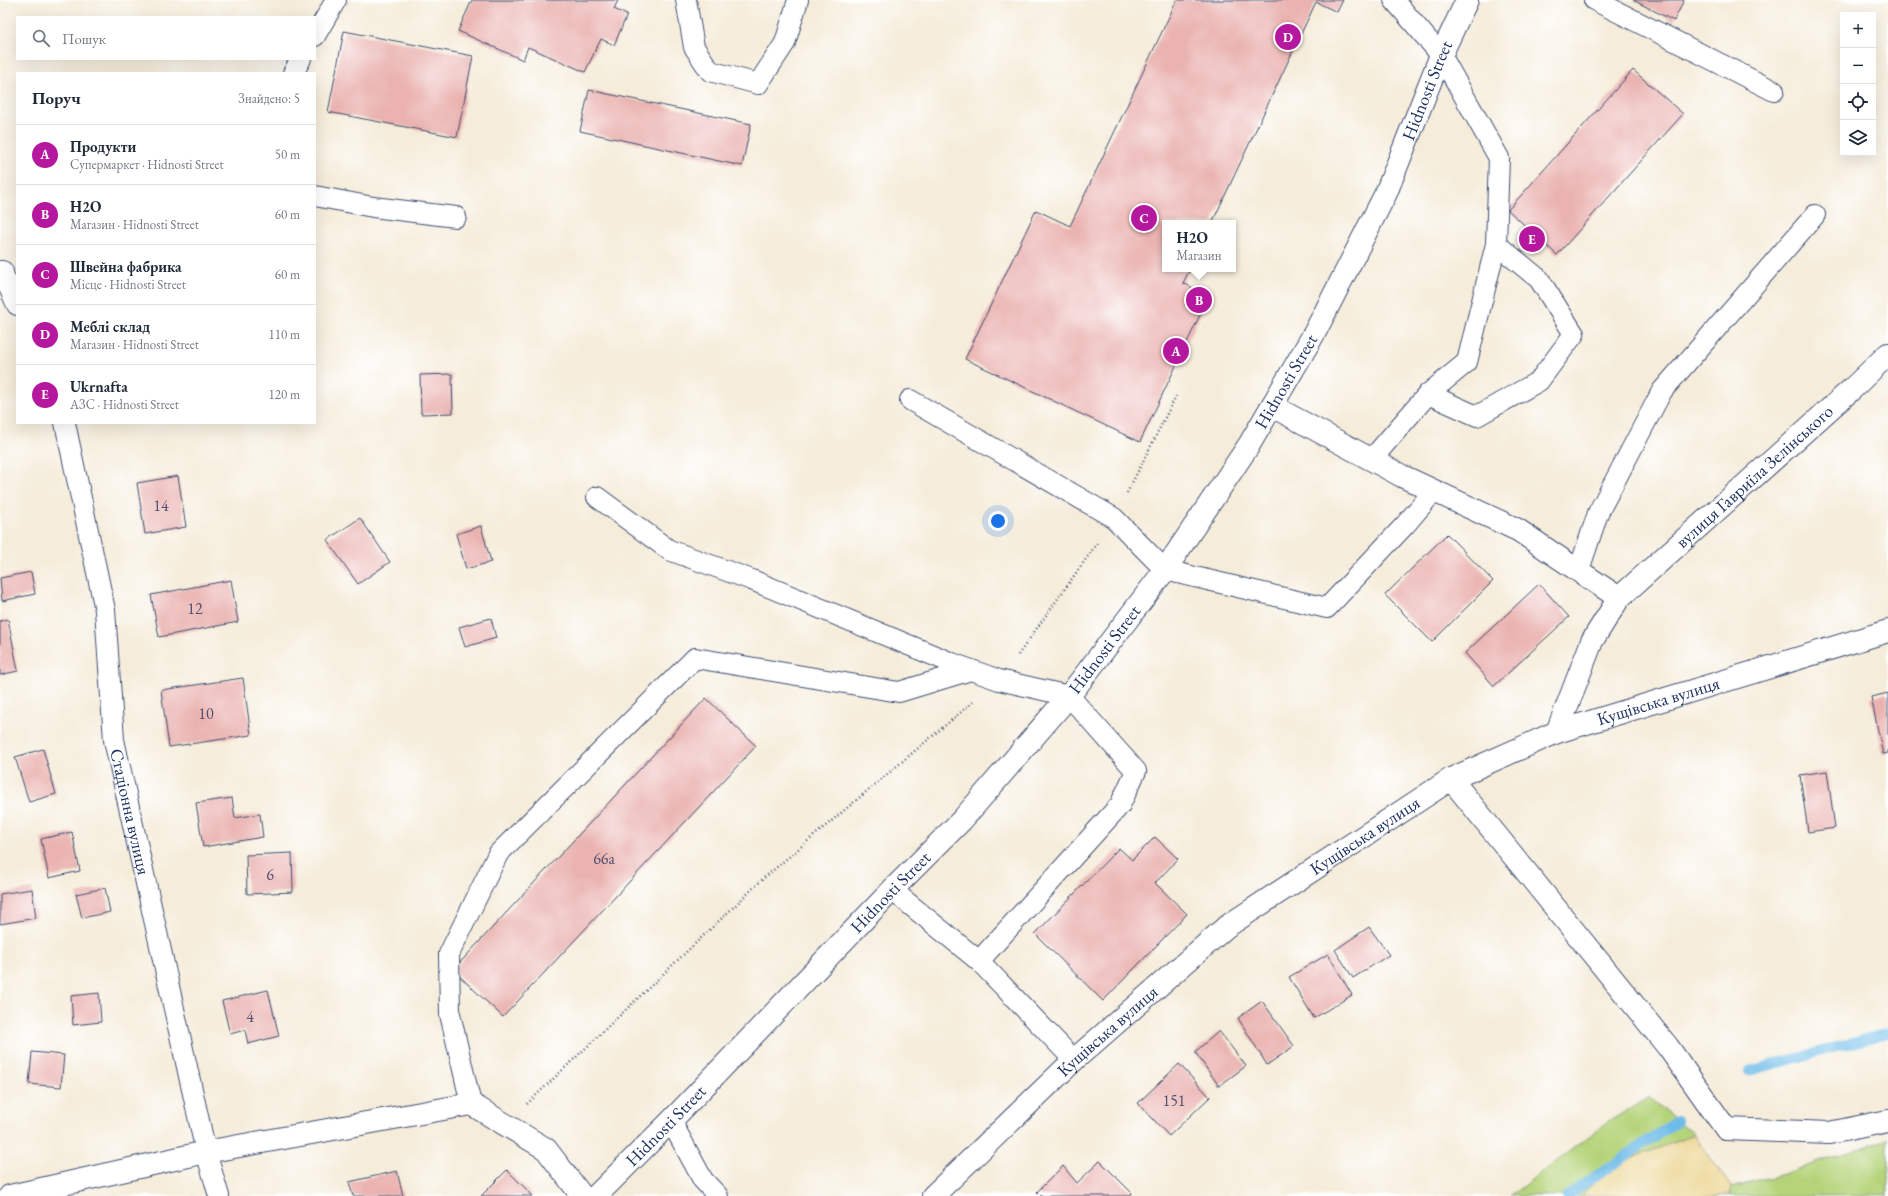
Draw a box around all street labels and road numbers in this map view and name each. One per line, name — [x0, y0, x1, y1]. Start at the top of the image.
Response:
street label: Hidnosti Street — [1396, 36, 1457, 143]
street label: Hidnosti Street — [1249, 330, 1322, 433]
street label: вулиця Гавриїла Зелінського — [1670, 399, 1838, 553]
street label: Hidnosti Street — [1063, 600, 1145, 698]
street label: Кущівська вулиця — [1594, 671, 1722, 730]
street label: Стадіонна вулиця — [105, 746, 156, 877]
street label: Кущівська вулиця — [1305, 791, 1424, 880]
street label: Hidnosti Street — [845, 846, 935, 938]
street label: Кущівська вулиця — [1052, 980, 1162, 1081]
street label: Hidnosti Street — [620, 1079, 711, 1171]

